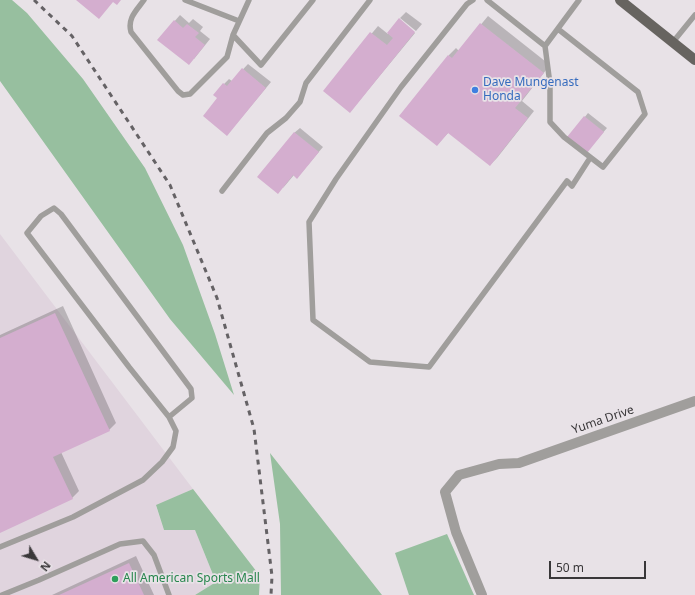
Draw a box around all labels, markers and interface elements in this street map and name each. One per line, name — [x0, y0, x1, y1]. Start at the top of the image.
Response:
place label: Dave Mungenast Honda — [483, 76, 579, 104]
marker: Dave Mungenast Honda — [470, 85, 480, 95]
street label: Yuma Drive — [570, 403, 636, 437]
north arrow — [16, 539, 56, 579]
scale bar — [551, 553, 648, 579]
text: N — [37, 559, 55, 575]
text: 50 m — [556, 559, 584, 576]
place label: All American Sports Mall — [123, 572, 260, 586]
marker: All American Sports Mall — [110, 574, 120, 584]

